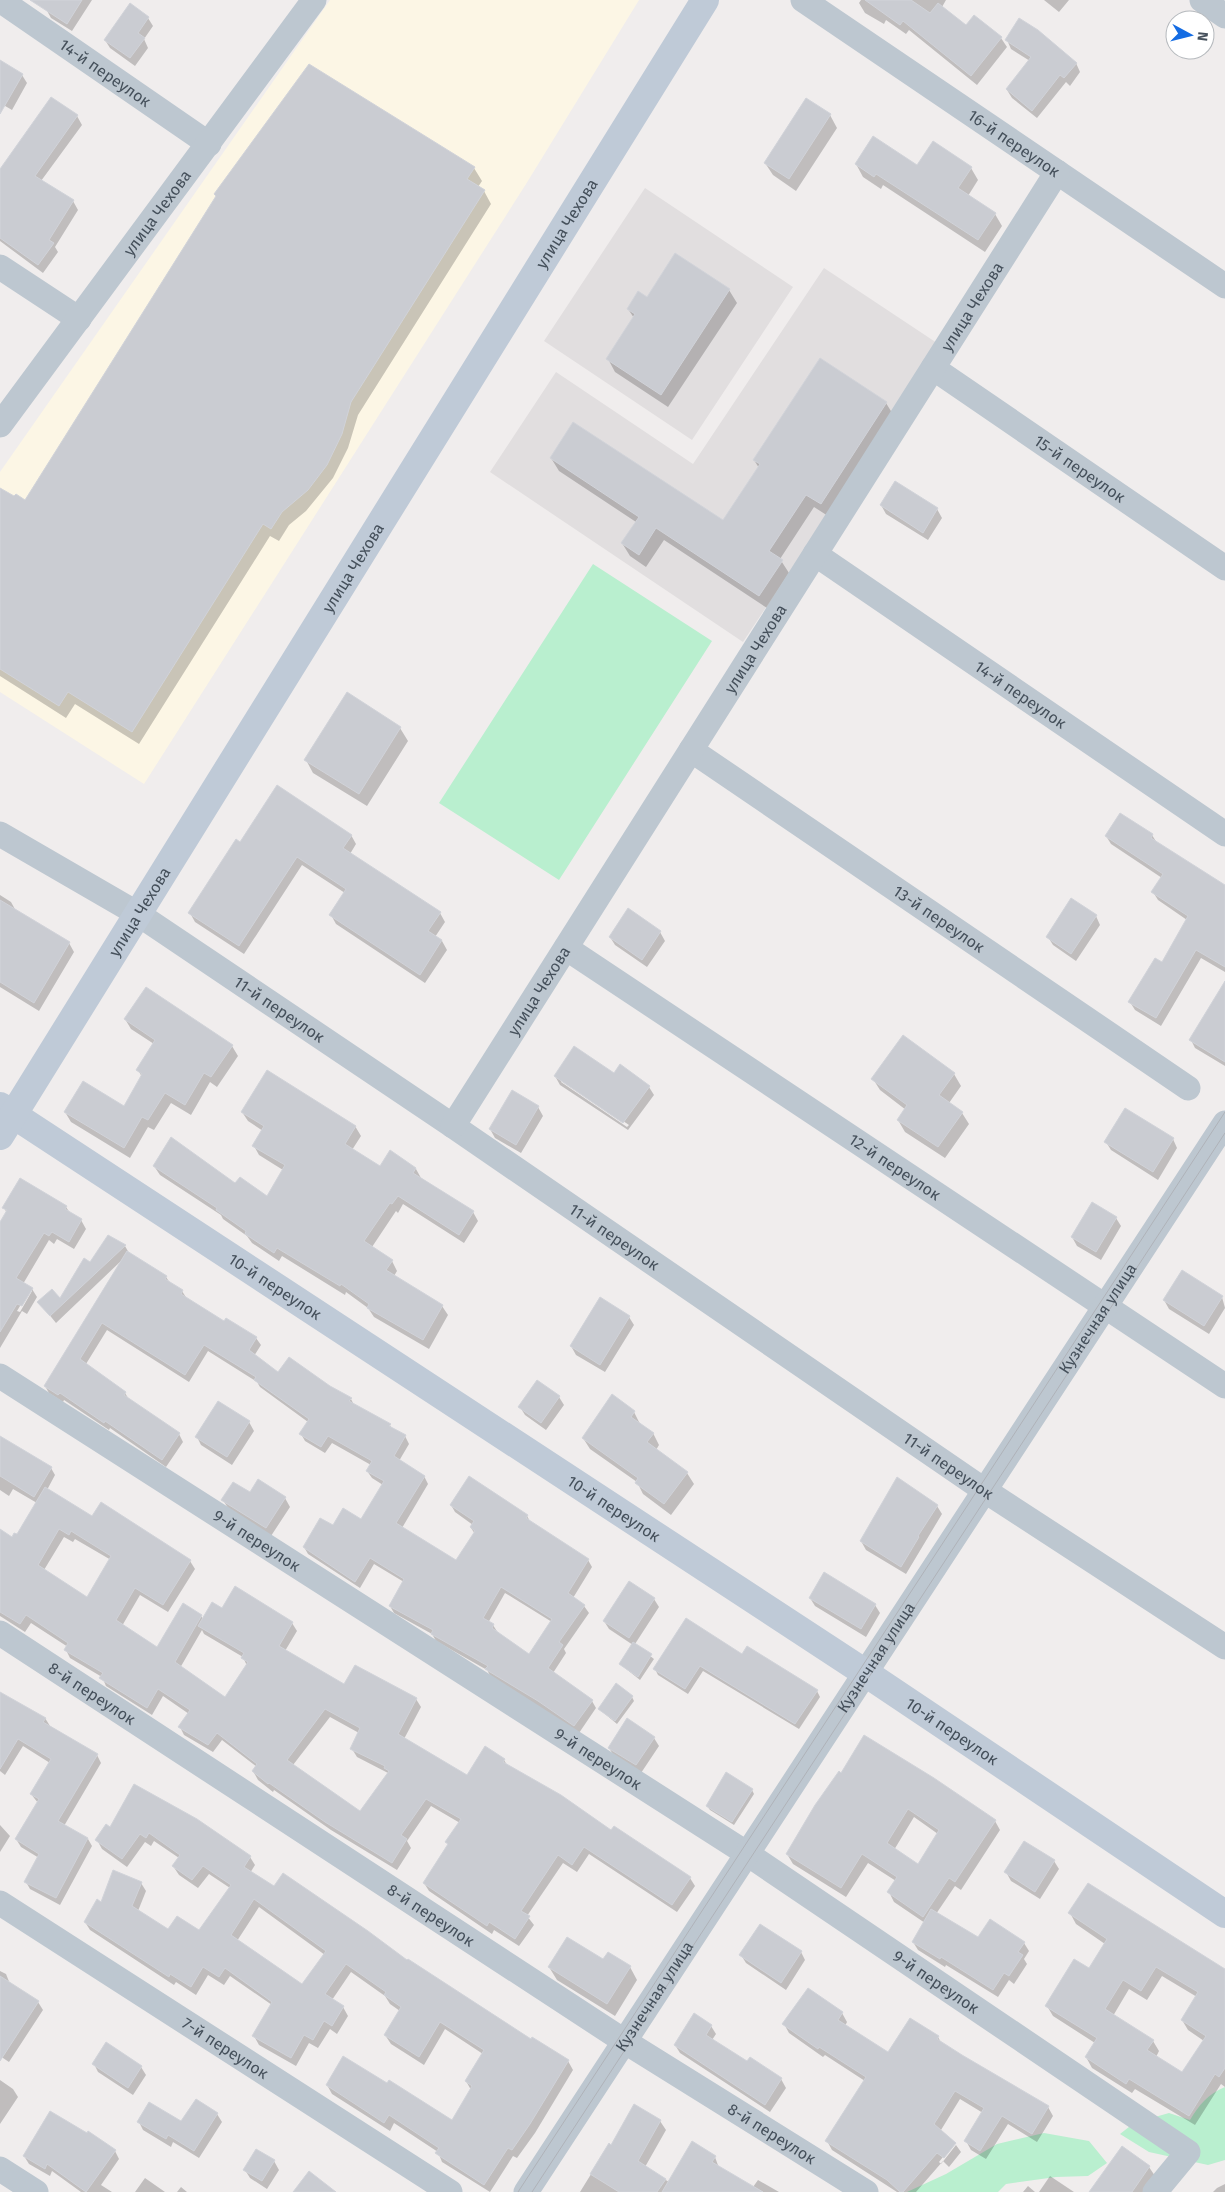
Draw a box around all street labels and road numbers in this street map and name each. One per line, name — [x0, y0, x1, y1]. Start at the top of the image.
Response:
street label: 14-й переулок — [56, 35, 155, 112]
street label: 16-й переулок — [964, 106, 1064, 182]
street label: улица Чехова — [119, 166, 195, 260]
street label: улица Чехова — [532, 175, 602, 272]
street label: улица Чехова — [937, 259, 1008, 355]
street label: 15-й переулок — [1030, 431, 1129, 507]
street label: улица Чехова — [318, 520, 388, 616]
street label: улица Чехова — [720, 601, 791, 697]
street label: 14-й переулок — [971, 657, 1070, 733]
street label: улица Чехова — [105, 864, 175, 960]
street label: 13-й переулок — [890, 881, 989, 957]
street label: улица Чехова — [504, 943, 574, 1039]
street label: 11-й переулок — [230, 972, 329, 1047]
street label: 12-й переулок — [845, 1130, 945, 1205]
street label: 11-й переулок — [566, 1200, 663, 1275]
street label: 10-й переулок — [225, 1249, 326, 1324]
street label: Кузнечная улица — [1055, 1260, 1141, 1377]
street label: 11-й переулок — [900, 1429, 997, 1504]
street label: 10-й переулок — [564, 1471, 664, 1546]
street label: 9-й переулок — [210, 1506, 304, 1576]
street label: Кузнечная улица — [833, 1599, 919, 1716]
street label: 8-й переулок — [45, 1658, 139, 1729]
street label: 10-й переулок — [902, 1694, 1002, 1770]
street label: 9-й переулок — [551, 1724, 646, 1794]
street label: 8-й переулок — [384, 1880, 478, 1951]
street label: Кузнечная улица — [611, 1938, 697, 2055]
street label: 9-й переулок — [889, 1946, 983, 2018]
street label: 7-й переулок — [179, 2014, 272, 2083]
street label: 8-й переулок — [724, 2099, 820, 2169]

